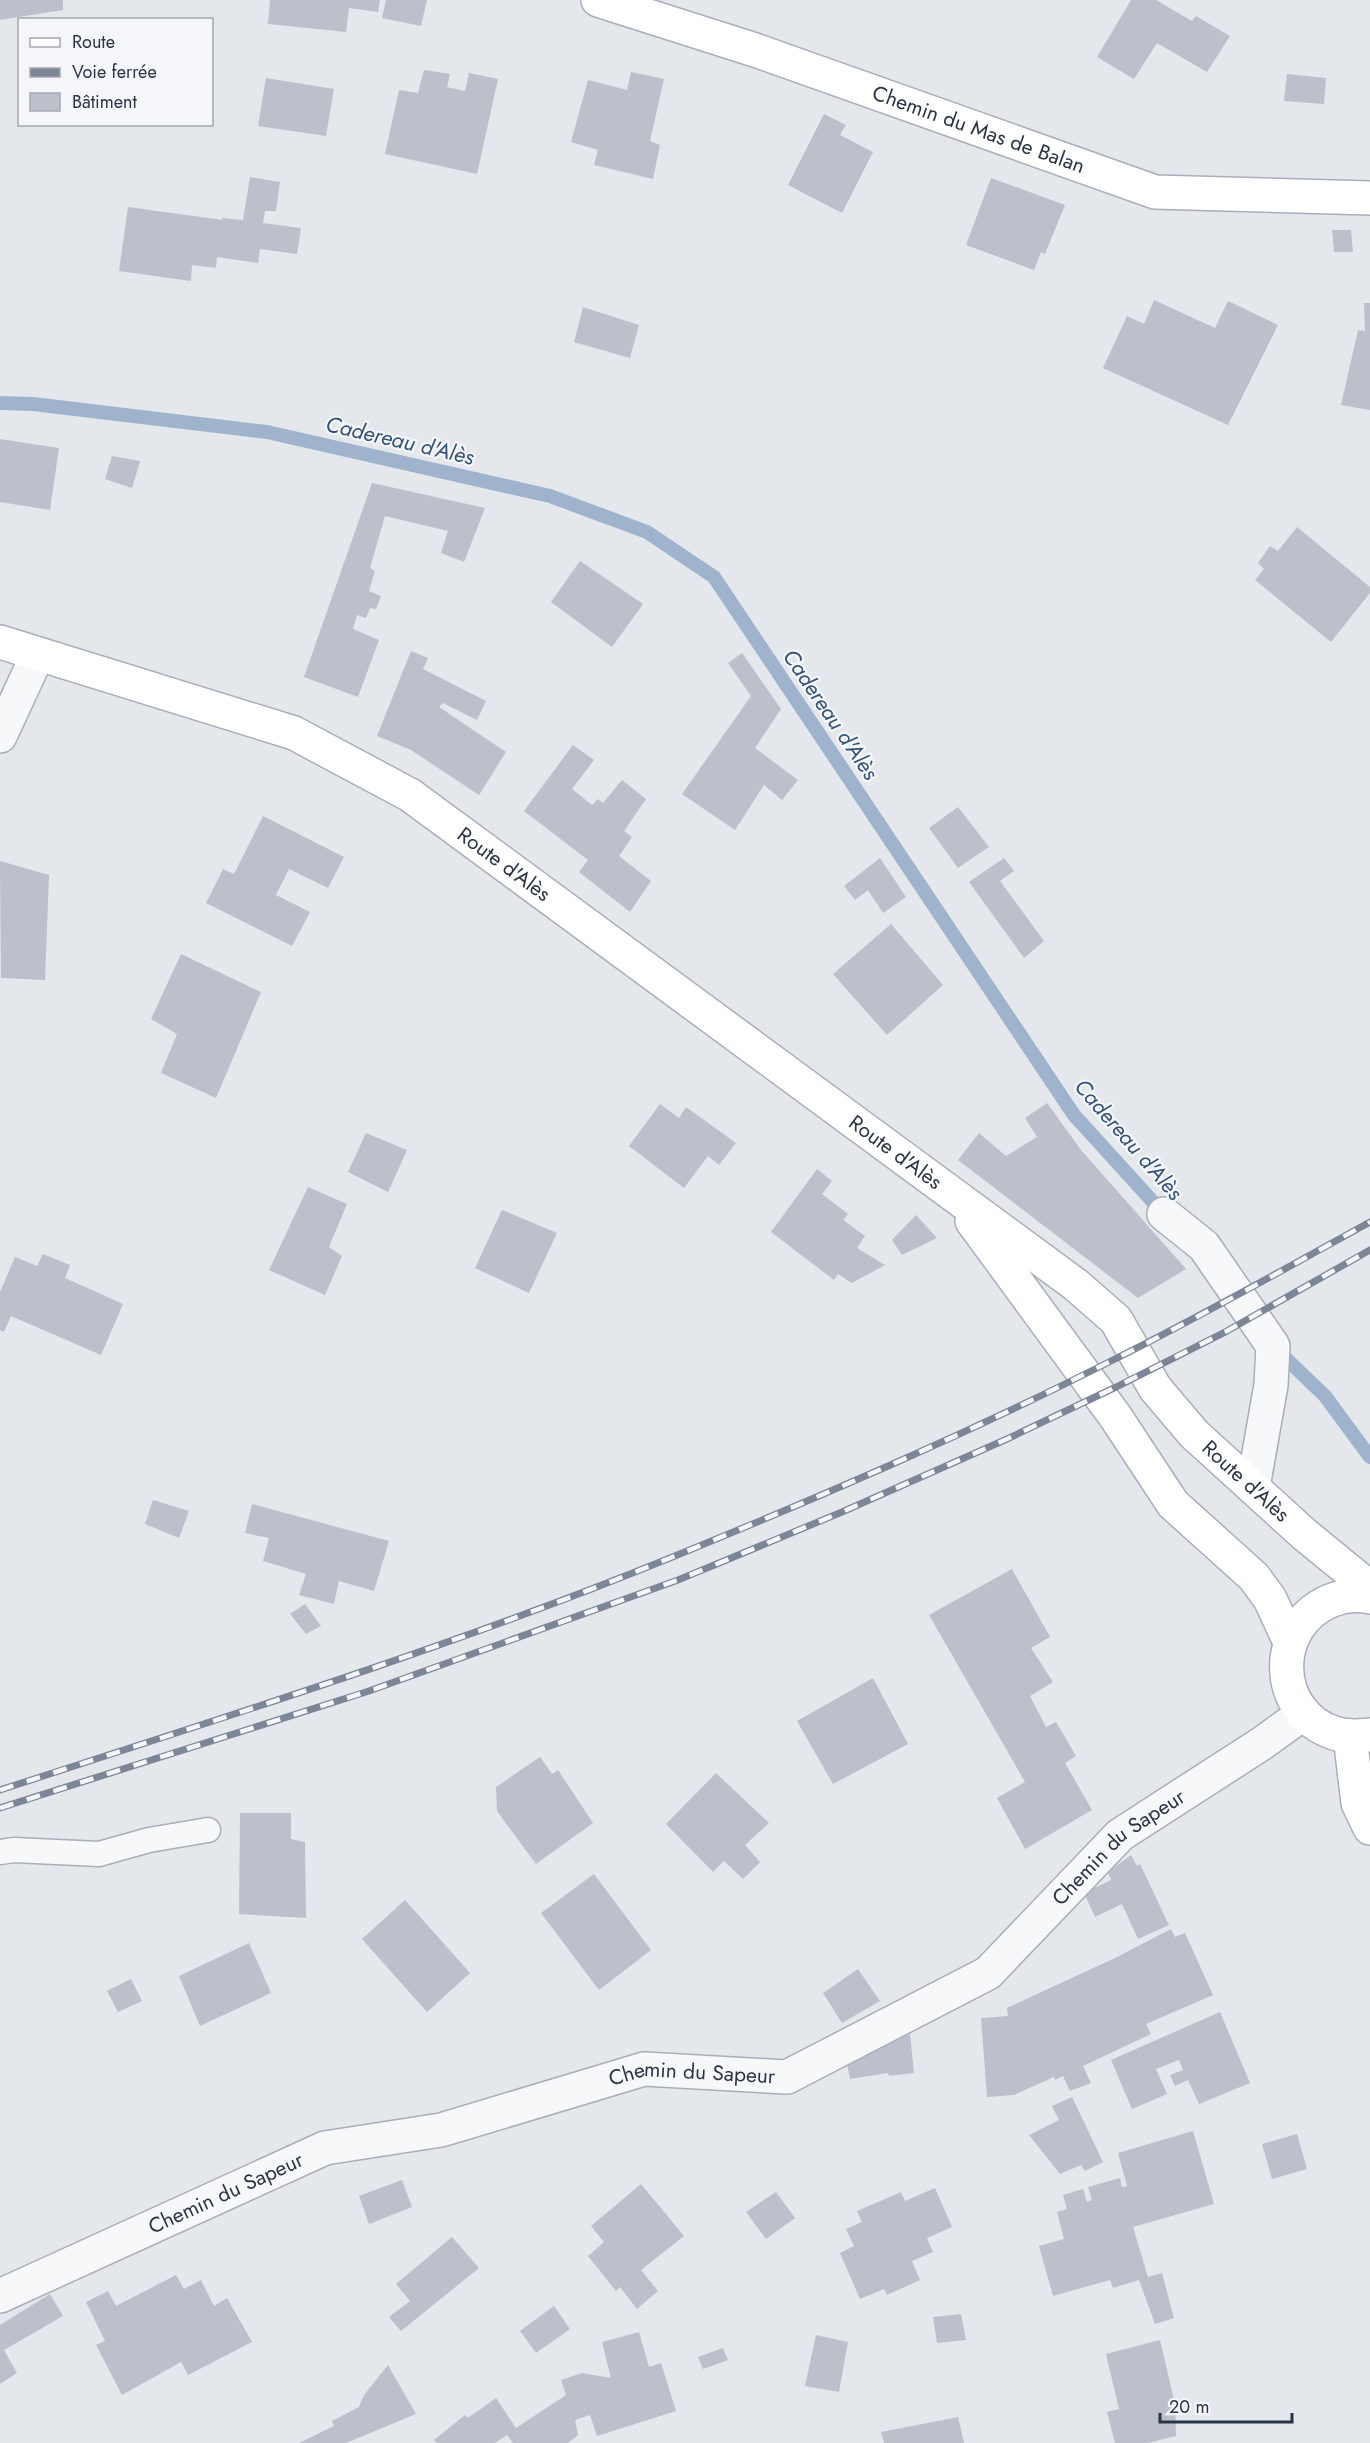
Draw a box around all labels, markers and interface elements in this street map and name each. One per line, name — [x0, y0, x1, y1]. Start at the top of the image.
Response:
legend — [18, 18, 213, 126]
text: Route — [72, 29, 115, 55]
text: Voie ferrée — [72, 59, 157, 85]
street label: Chemin du Mas de Balan — [868, 78, 1089, 181]
text: Bâtiment — [72, 89, 138, 115]
water label: Cadereau d'Alès — [323, 407, 478, 473]
water label: Cadereau d'Alès — [775, 642, 887, 786]
street label: Route d'Alès — [451, 820, 557, 909]
water label: Cadereau d'Alès — [1067, 1071, 1191, 1207]
street label: Route d'Alès — [843, 1108, 948, 1197]
street label: Route d'Alès — [1195, 1433, 1296, 1529]
street label: Chemin du Sapeur — [1045, 1781, 1192, 1912]
street label: Chemin du Sapeur — [605, 2054, 777, 2094]
street label: Chemin du Sapeur — [143, 2145, 309, 2242]
scale bar — [1160, 2386, 1292, 2424]
text: 20 m — [1169, 2394, 1209, 2420]

